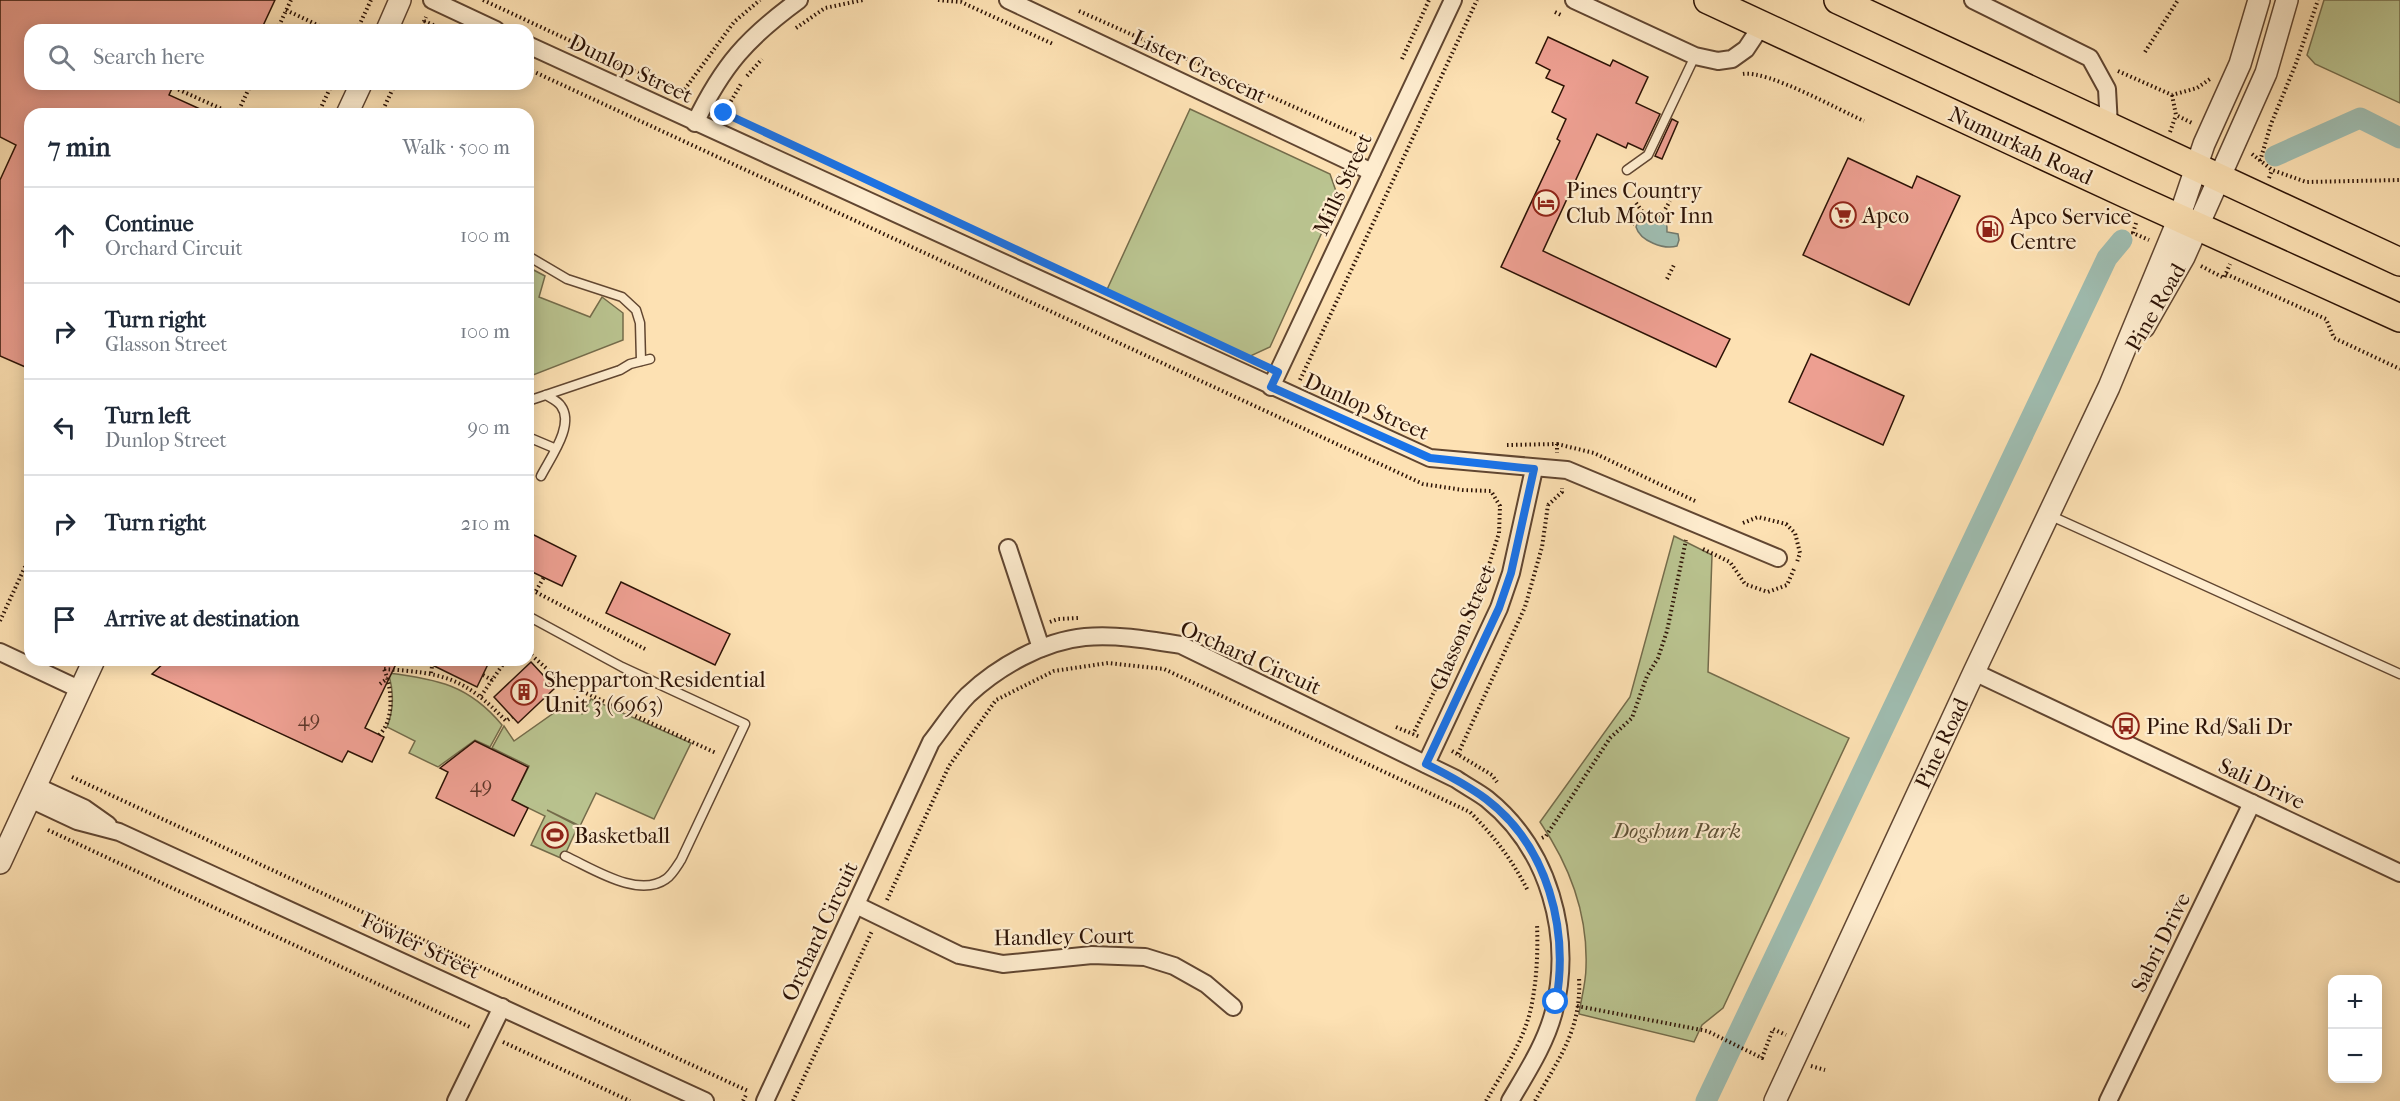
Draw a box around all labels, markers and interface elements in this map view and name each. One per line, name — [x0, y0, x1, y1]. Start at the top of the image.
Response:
search box — [24, 24, 534, 90]
street label: Lister Crescent — [1129, 25, 1271, 109]
street label: Dunlop Street — [564, 29, 697, 109]
icon: search — [45, 41, 78, 74]
text: Search here — [93, 44, 205, 70]
route end — [710, 99, 736, 125]
street label: Numurkah Road — [1944, 101, 2098, 191]
street label: Mills Street — [1308, 129, 1378, 240]
text: 7 min — [48, 132, 111, 163]
text: Walk · 500 m — [402, 136, 510, 159]
place label: Pines Country Club Motor Inn — [1566, 178, 1714, 229]
hotel icon: Pines Country Club Motor Inn — [1531, 188, 1561, 218]
supermarket icon: Apco — [1828, 200, 1858, 230]
place label: Apco — [1861, 203, 1909, 229]
place label: Apco Service Centre — [2009, 204, 2131, 255]
text: Continue — [105, 211, 194, 237]
fuel station icon: Apco Service Centre — [1975, 214, 2005, 244]
icon: ahead — [48, 219, 81, 252]
text: 100 m — [460, 224, 510, 247]
text: Orchard Circuit — [105, 237, 243, 260]
street label: Pine Road — [2120, 258, 2192, 356]
text: Turn right — [105, 307, 206, 333]
icon: right — [48, 315, 81, 348]
text: 100 m — [460, 320, 510, 343]
text: Glasson Street — [105, 333, 227, 356]
street label: Dunlop Street — [1300, 368, 1433, 446]
text: Turn left — [105, 403, 191, 429]
icon: left — [48, 411, 81, 444]
text: 90 m — [468, 416, 510, 439]
text: Dunlop Street — [105, 429, 227, 452]
icon: right — [48, 507, 81, 540]
text: Turn right — [105, 510, 206, 536]
text: 210 m — [461, 512, 510, 535]
street label: Glasson Street — [1425, 560, 1501, 694]
icon: arrive — [48, 603, 81, 636]
text: Arrive at destination — [105, 606, 299, 632]
street label: Orchard Circuit — [1176, 615, 1325, 701]
place label: Shepparton Residential Unit 3 (6963) — [544, 667, 765, 718]
building icon: Shepparton Residential Unit 3 (6963) — [509, 677, 539, 707]
street label: Pine Road — [1910, 693, 1975, 793]
house number: 49 — [298, 708, 320, 731]
bus stop icon: Pine Rd/Sali Dr — [2111, 711, 2141, 741]
place label: Pine Rd/Sali Dr — [2146, 714, 2293, 740]
street label: Sali Drive — [2214, 753, 2309, 815]
house number: 49 — [470, 774, 492, 797]
park label: Dogshun Park — [1611, 818, 1741, 844]
sports icon: Basketball — [540, 820, 570, 850]
place label: Basketball — [574, 823, 670, 849]
street label: Orchard Circuit — [776, 857, 864, 1006]
street label: Sabri Drive — [2126, 888, 2196, 996]
street label: Fowler Street — [357, 907, 484, 985]
street label: Handley Court — [993, 923, 1135, 951]
map controls — [2328, 975, 2382, 1083]
button: + — [2328, 975, 2382, 1029]
route start — [1542, 988, 1568, 1014]
button: − — [2328, 1029, 2382, 1083]

